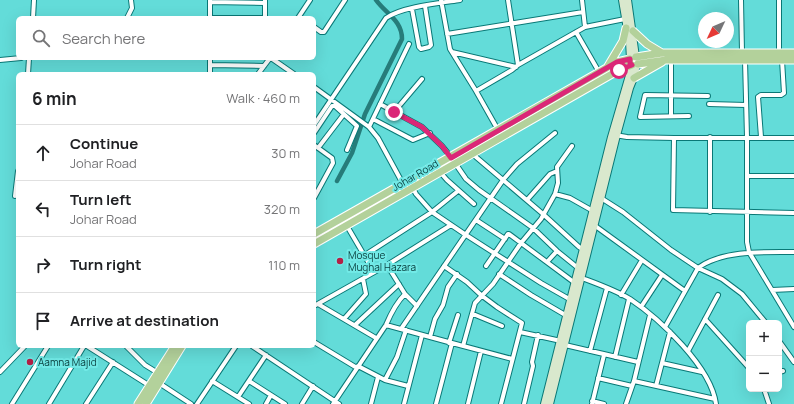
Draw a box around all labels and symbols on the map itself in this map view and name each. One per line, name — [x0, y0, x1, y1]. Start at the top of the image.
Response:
north arrow — [698, 12, 734, 48]
route start — [610, 61, 628, 79]
route end — [385, 103, 403, 121]
street label: Johar Road — [389, 156, 441, 194]
place label: Mosque Mughal Hazara — [348, 248, 416, 274]
marker: Mosque Mughal Hazara — [335, 256, 345, 266]
place label: Aamna Majid — [38, 355, 97, 369]
marker: Aamna Majid — [25, 357, 35, 367]

